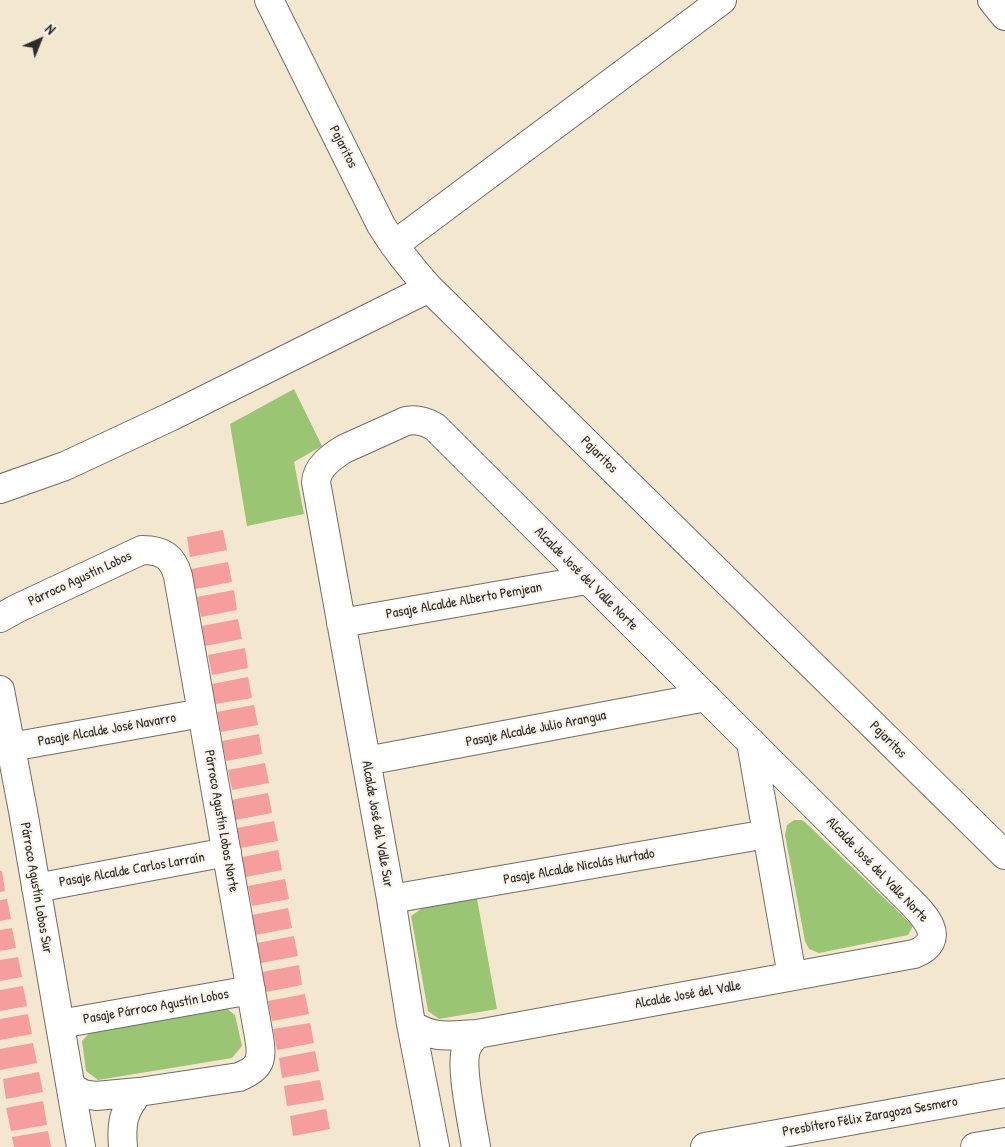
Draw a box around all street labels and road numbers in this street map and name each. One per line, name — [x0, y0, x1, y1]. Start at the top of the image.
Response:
street label: Pajaritos — [325, 123, 361, 171]
street label: Pajaritos — [577, 433, 621, 477]
street label: Alcalde José del Valle Norte — [531, 524, 641, 634]
street label: Párroco Agustín Lobos — [26, 548, 134, 610]
street label: Pasaje Alcalde Alberto Pemjean — [385, 579, 543, 623]
street label: Pasaje Alcalde Julio Arangua — [464, 707, 608, 751]
street label: Pasaje Alcalde José Navarro — [37, 710, 177, 750]
street label: Pajaritos — [866, 718, 910, 762]
street label: Párroco Agustín Lobos Norte — [200, 749, 242, 893]
street label: Alcalde José del Valle Sur — [358, 759, 396, 889]
street label: Alcalde José del Valle Norte — [823, 814, 931, 926]
street label: Párroco Agustín Lobos Sur — [16, 821, 56, 955]
street label: Pasaje Alcalde Nicolás Hurtado — [502, 845, 656, 889]
street label: Pasaje Alcalde Carlos Larraín — [58, 849, 206, 891]
street label: Alcalde José del Valle — [634, 977, 742, 1013]
street label: Pasaje Párroco Agustín Lobos — [82, 986, 230, 1028]
street label: Presbítero Félix Zaragoza Sesmero — [781, 1093, 959, 1141]

